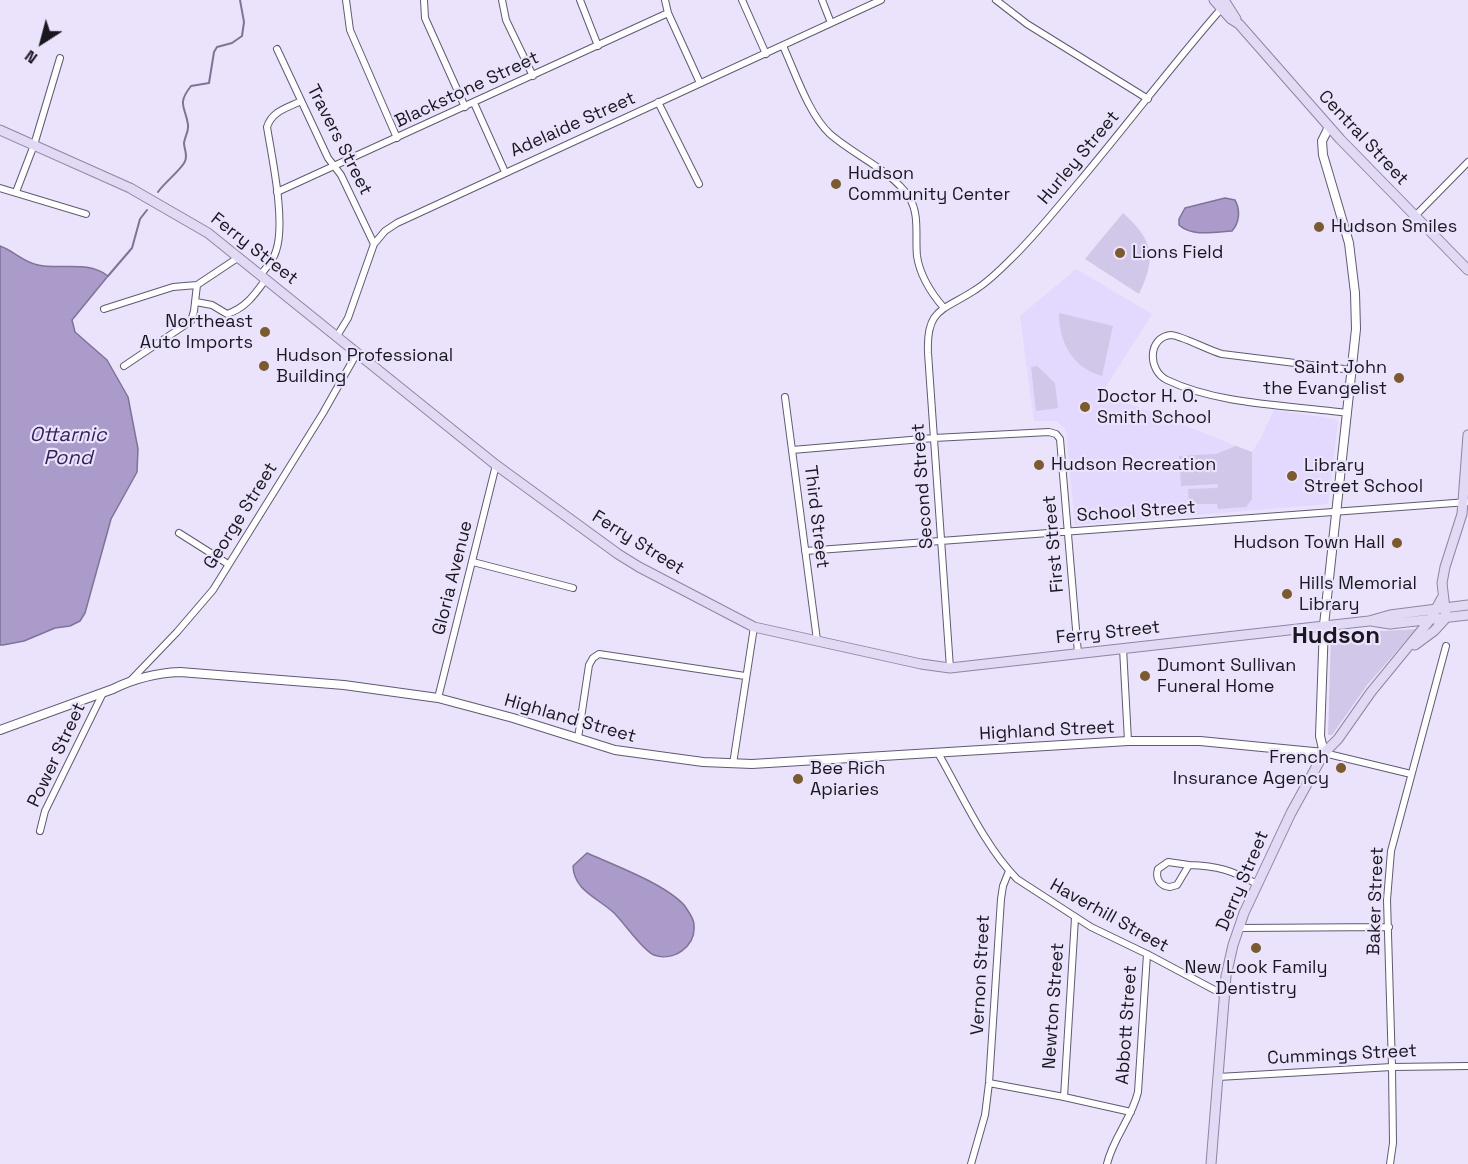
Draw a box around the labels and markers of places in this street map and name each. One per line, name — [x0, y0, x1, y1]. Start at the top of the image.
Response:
place label: Hudson Community Center — [848, 163, 1010, 206]
marker: Hudson Community Center — [829, 177, 843, 191]
place label: Hudson Smiles — [1331, 216, 1457, 238]
marker: Hudson Smiles — [1312, 220, 1326, 234]
place label: Lions Field — [1132, 242, 1223, 264]
marker: Lions Field — [1113, 246, 1127, 260]
place label: Northeast Auto Imports — [140, 311, 253, 354]
marker: Northeast Auto Imports — [258, 325, 272, 339]
place label: Hudson Professional Building — [276, 345, 453, 388]
place label: Saint John the Evangelist — [1263, 357, 1387, 400]
marker: Hudson Professional Building — [257, 359, 271, 373]
marker: Saint John the Evangelist — [1392, 371, 1406, 385]
place label: Doctor H. O. Smith School — [1097, 386, 1211, 428]
marker: Doctor H. O. Smith School — [1078, 400, 1092, 414]
place label: Hudson Recreation — [1051, 454, 1216, 476]
place label: Library Street School — [1304, 455, 1423, 498]
marker: Hudson Recreation — [1032, 458, 1046, 472]
marker: Library Street School — [1285, 469, 1299, 483]
place label: Hudson Town Hall — [1234, 532, 1385, 554]
marker: Hudson Town Hall — [1390, 536, 1404, 550]
place label: Hills Memorial Library — [1299, 573, 1417, 616]
marker: Hills Memorial Library — [1280, 587, 1294, 601]
place label: Dumont Sullivan Funeral Home — [1157, 655, 1296, 698]
marker: Dumont Sullivan Funeral Home — [1138, 669, 1152, 683]
place label: French Insurance Agency — [1173, 747, 1329, 789]
place label: Bee Rich Apiaries — [810, 758, 885, 800]
marker: French Insurance Agency — [1334, 761, 1348, 775]
marker: Bee Rich Apiaries — [791, 772, 805, 786]
marker: New Look Family Dentistry — [1249, 941, 1263, 955]
place label: New Look Family Dentistry — [1184, 957, 1328, 1000]

